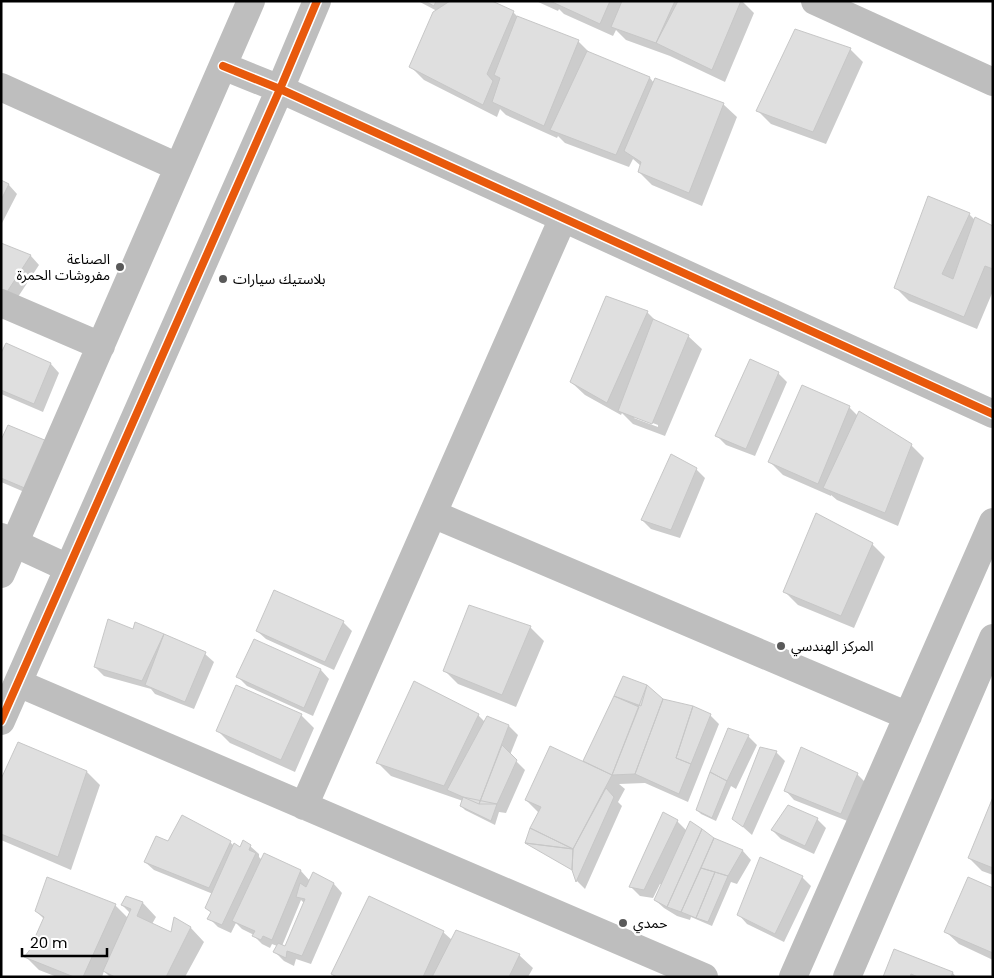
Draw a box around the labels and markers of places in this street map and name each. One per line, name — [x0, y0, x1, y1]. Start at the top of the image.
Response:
place label: الصناعة مفروشات الحمرة — [17, 249, 110, 285]
marker: الصناعة مفروشات الحمرة — [114, 261, 126, 273]
place label: بلاستيك سيارات — [233, 269, 326, 289]
marker: بلاستيك سيارات — [217, 273, 229, 285]
place label: المركز الهندسي — [791, 636, 874, 657]
marker: المركز الهندسي — [775, 640, 787, 652]
place label: حمدي — [633, 913, 667, 934]
marker: حمدي — [617, 917, 629, 929]

